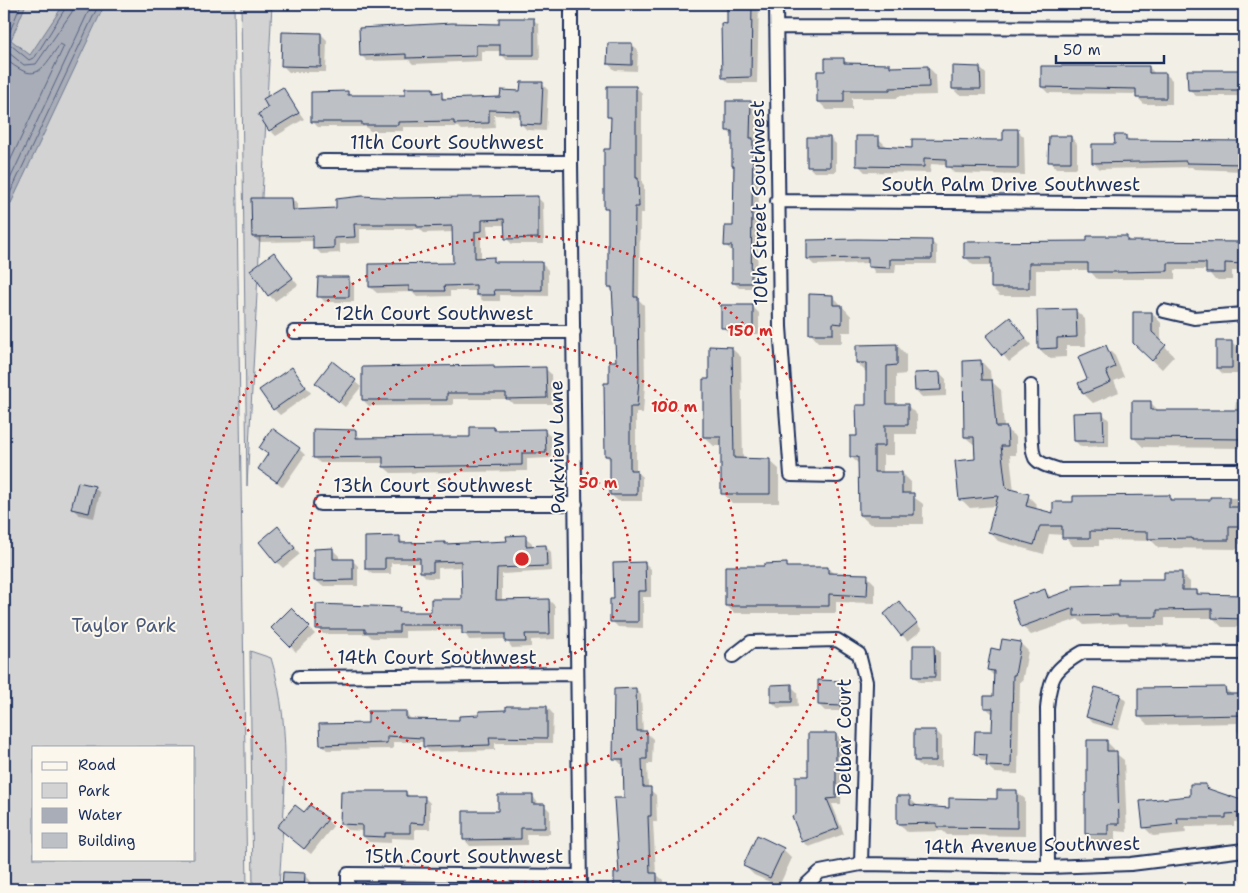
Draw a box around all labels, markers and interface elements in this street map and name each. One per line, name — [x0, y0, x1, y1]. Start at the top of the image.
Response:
scale bar — [1056, 32, 1163, 64]
text: 50 m — [1063, 40, 1101, 60]
street label: 10th Street Southwest — [745, 100, 773, 306]
street label: 11th Court Southwest — [350, 130, 544, 155]
street label: South Palm Drive Southwest — [882, 172, 1140, 197]
street label: 12th Court Southwest — [334, 301, 534, 326]
text: 150 m — [727, 321, 773, 341]
street label: Parkview Lane — [543, 380, 571, 514]
text: 100 m — [651, 397, 697, 417]
street label: 13th Court Southwest — [333, 473, 533, 498]
text: 50 m — [579, 473, 618, 493]
centre of rings — [513, 550, 531, 568]
park label: Taylor Park — [72, 613, 176, 638]
street label: 14th Court Southwest — [337, 645, 537, 670]
street label: Delbar Court — [832, 678, 857, 796]
legend — [32, 746, 195, 860]
text: Road — [78, 755, 116, 775]
text: Park — [78, 781, 110, 801]
text: Water — [78, 805, 122, 825]
text: Building — [78, 831, 135, 851]
street label: 14th Avenue Southwest — [924, 831, 1140, 859]
street label: 15th Court Southwest — [365, 844, 563, 869]

